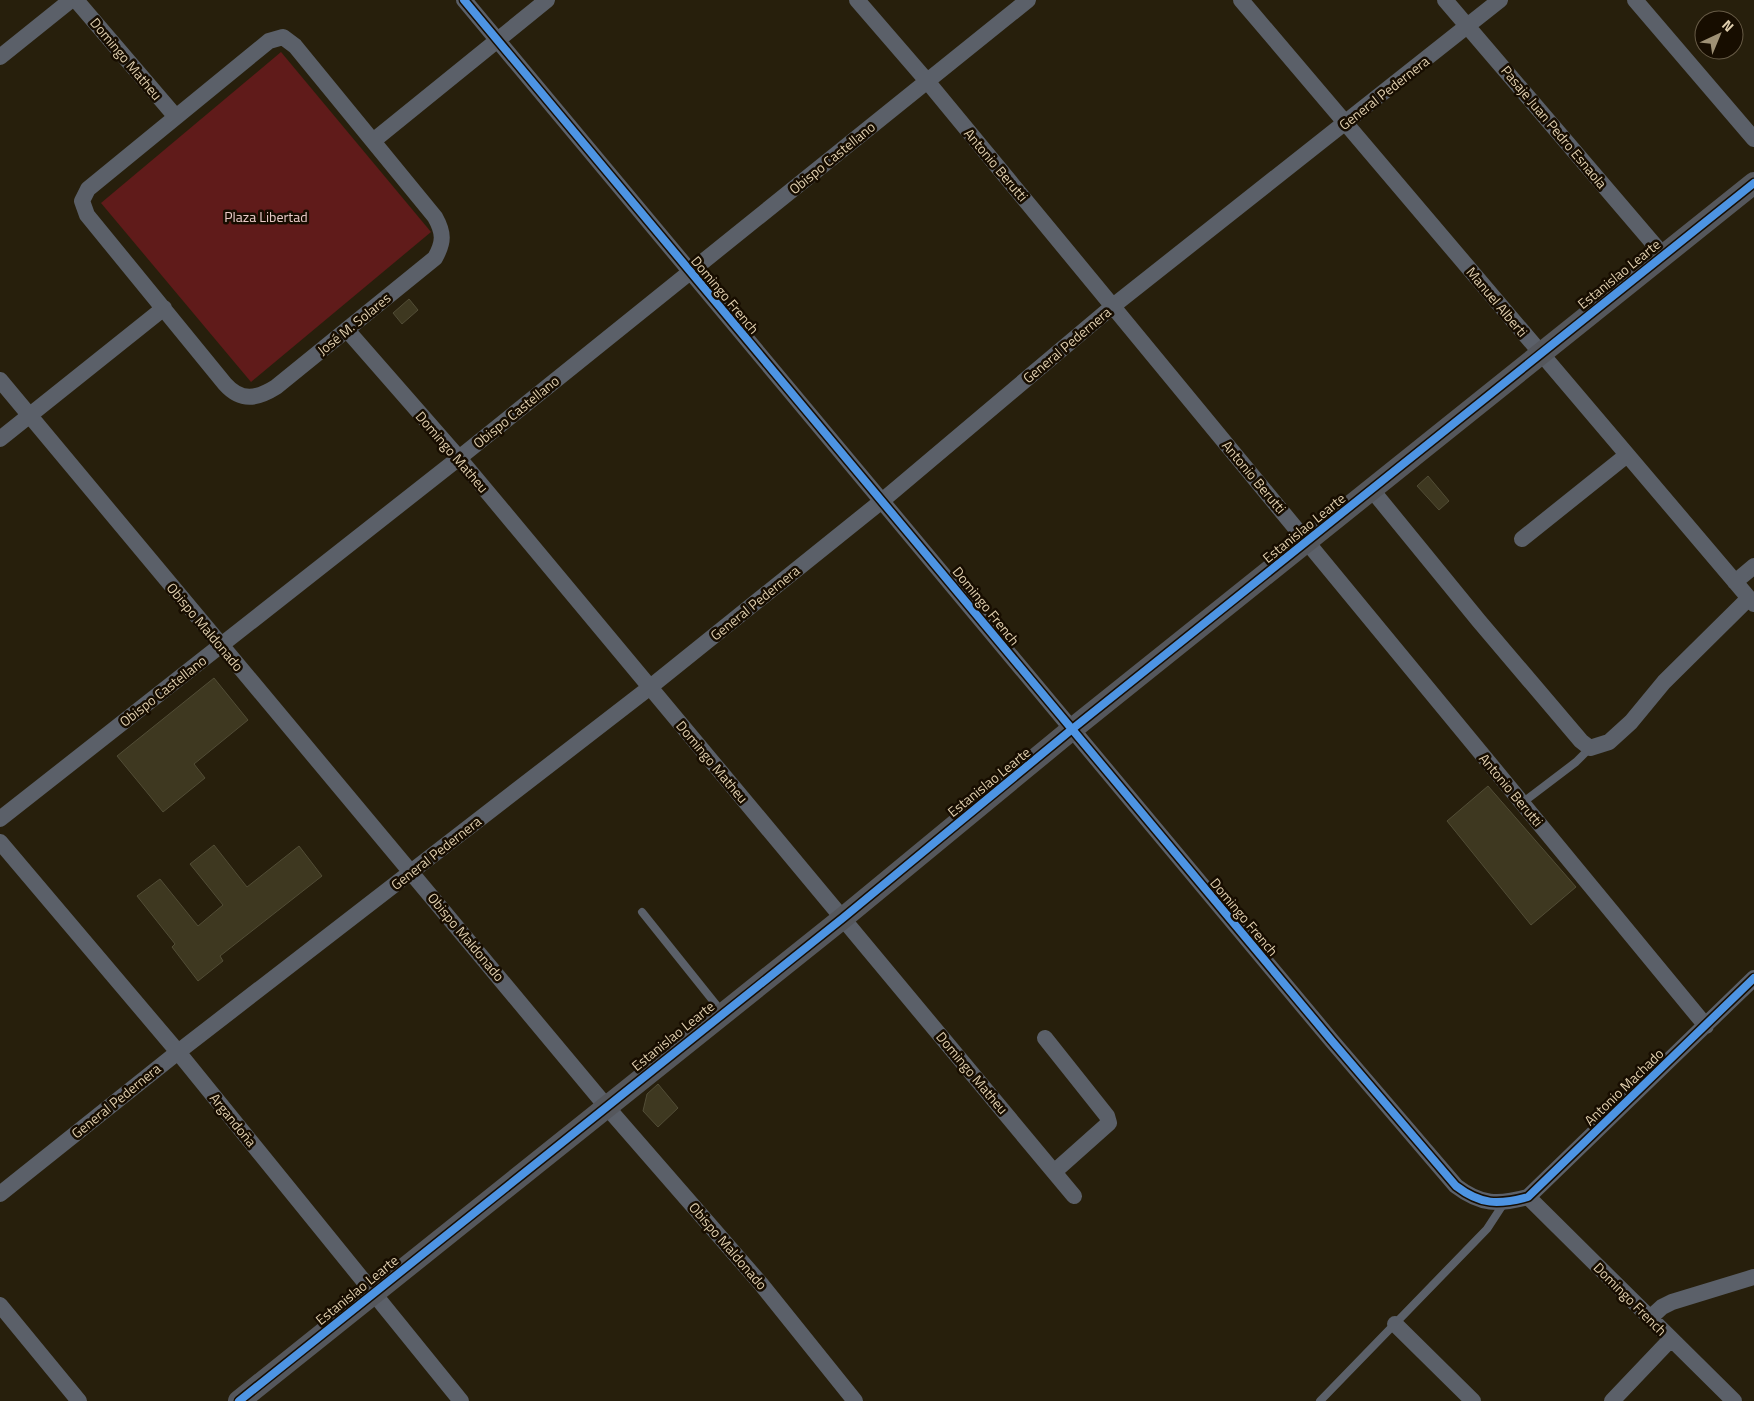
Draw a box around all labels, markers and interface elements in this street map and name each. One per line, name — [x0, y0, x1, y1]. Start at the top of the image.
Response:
north arrow — [1694, 10, 1744, 60]
street label: Domingo Matheu — [86, 13, 167, 105]
text: N — [1718, 14, 1739, 36]
street label: General Pedernera — [1334, 51, 1433, 135]
street label: Pasaje Juan Pedro Esnaola — [1496, 60, 1612, 193]
street label: Obispo Castellano — [784, 116, 879, 199]
street label: Antonio Berutti — [959, 123, 1033, 206]
park label: Plaza Libertad — [224, 206, 308, 227]
street label: Estanislao Learte — [1573, 233, 1665, 314]
street label: Domingo French — [686, 251, 764, 338]
street label: Manuel Alberti — [1462, 262, 1533, 341]
street label: José M. Solares — [312, 287, 395, 360]
street label: General Pedernera — [1018, 301, 1115, 388]
street label: Obispo Castellano — [468, 370, 563, 453]
street label: Domingo Matheu — [411, 406, 494, 497]
street label: Antonio Berutti — [1217, 435, 1291, 518]
street label: Estanislao Learte — [1258, 487, 1350, 568]
street label: General Pedernera — [706, 560, 804, 645]
street label: Domingo French — [948, 562, 1025, 650]
street label: Obispo Maldonado — [162, 578, 249, 676]
street label: Obispo Castellano — [115, 650, 211, 731]
street label: Domingo Matheu — [672, 716, 753, 808]
street label: Estanislao Learte — [943, 741, 1035, 822]
street label: Antonio Berutti — [1474, 748, 1548, 831]
street label: General Pedernera — [386, 811, 485, 895]
street label: Domingo French — [1205, 873, 1283, 960]
street label: Obispo Maldonado — [423, 888, 510, 986]
street label: Estanislao Learte — [627, 995, 719, 1076]
street label: Domingo Matheu — [932, 1027, 1013, 1119]
street label: Antonio Machado — [1579, 1043, 1668, 1130]
street label: General Pedernera — [67, 1058, 165, 1143]
street label: Argandoña — [205, 1088, 262, 1151]
street label: Obispo Maldonado — [684, 1197, 772, 1294]
street label: Estanislao Learte — [311, 1249, 403, 1330]
street label: Domingo French — [1589, 1257, 1672, 1340]

